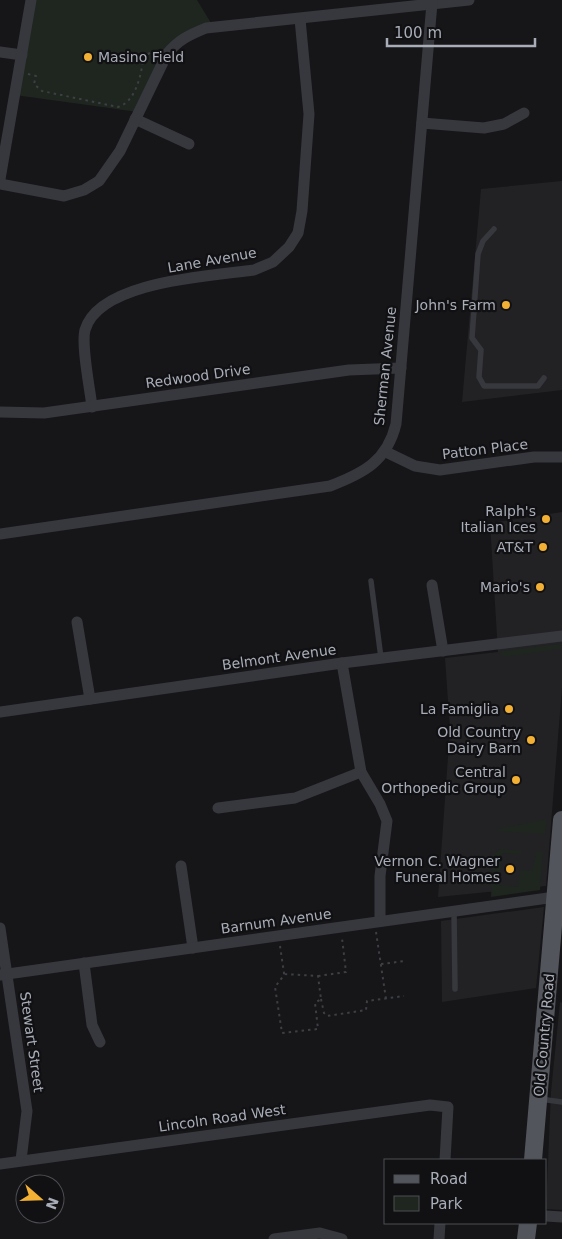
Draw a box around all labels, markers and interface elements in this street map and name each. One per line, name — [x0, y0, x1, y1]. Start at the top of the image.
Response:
scale bar — [387, 15, 534, 47]
text: 100 m — [394, 24, 442, 42]
place label: Masino Field — [98, 49, 184, 65]
marker: Masino Field — [82, 51, 94, 63]
street label: Lane Avenue — [166, 244, 258, 276]
place label: John's Farm — [414, 297, 496, 313]
marker: John's Farm — [500, 299, 512, 311]
street label: Sherman Avenue — [371, 306, 399, 426]
street label: Redwood Drive — [144, 361, 252, 391]
street label: Patton Place — [441, 436, 529, 462]
place label: Ralph's Italian Ices — [460, 503, 536, 535]
marker: Ralph's Italian Ices — [540, 513, 552, 525]
place label: AT&T — [496, 539, 533, 555]
marker: AT&T — [537, 541, 549, 553]
place label: Mario's — [480, 579, 530, 595]
marker: Mario's — [534, 581, 546, 593]
street label: Belmont Avenue — [221, 641, 337, 673]
place label: La Famiglia — [420, 701, 499, 717]
marker: La Famiglia — [503, 703, 515, 715]
place label: Old Country Dairy Barn — [437, 724, 521, 756]
marker: Old Country Dairy Barn — [525, 734, 537, 746]
place label: Central Orthopedic Group — [381, 764, 506, 796]
marker: Central Orthopedic Group — [510, 774, 522, 786]
place label: Vernon C. Wagner Funeral Homes — [374, 853, 500, 885]
marker: Vernon C. Wagner Funeral Homes — [504, 863, 516, 875]
street label: Barnum Avenue — [220, 905, 332, 937]
street label: Old Country Road — [531, 973, 557, 1097]
street label: Stewart Street — [17, 991, 47, 1094]
street label: Lincoln Road West — [157, 1101, 287, 1135]
legend — [384, 1159, 547, 1224]
text: Road — [430, 1170, 468, 1188]
north arrow — [15, 1174, 65, 1224]
text: N — [43, 1195, 62, 1212]
text: Park — [430, 1195, 463, 1213]

